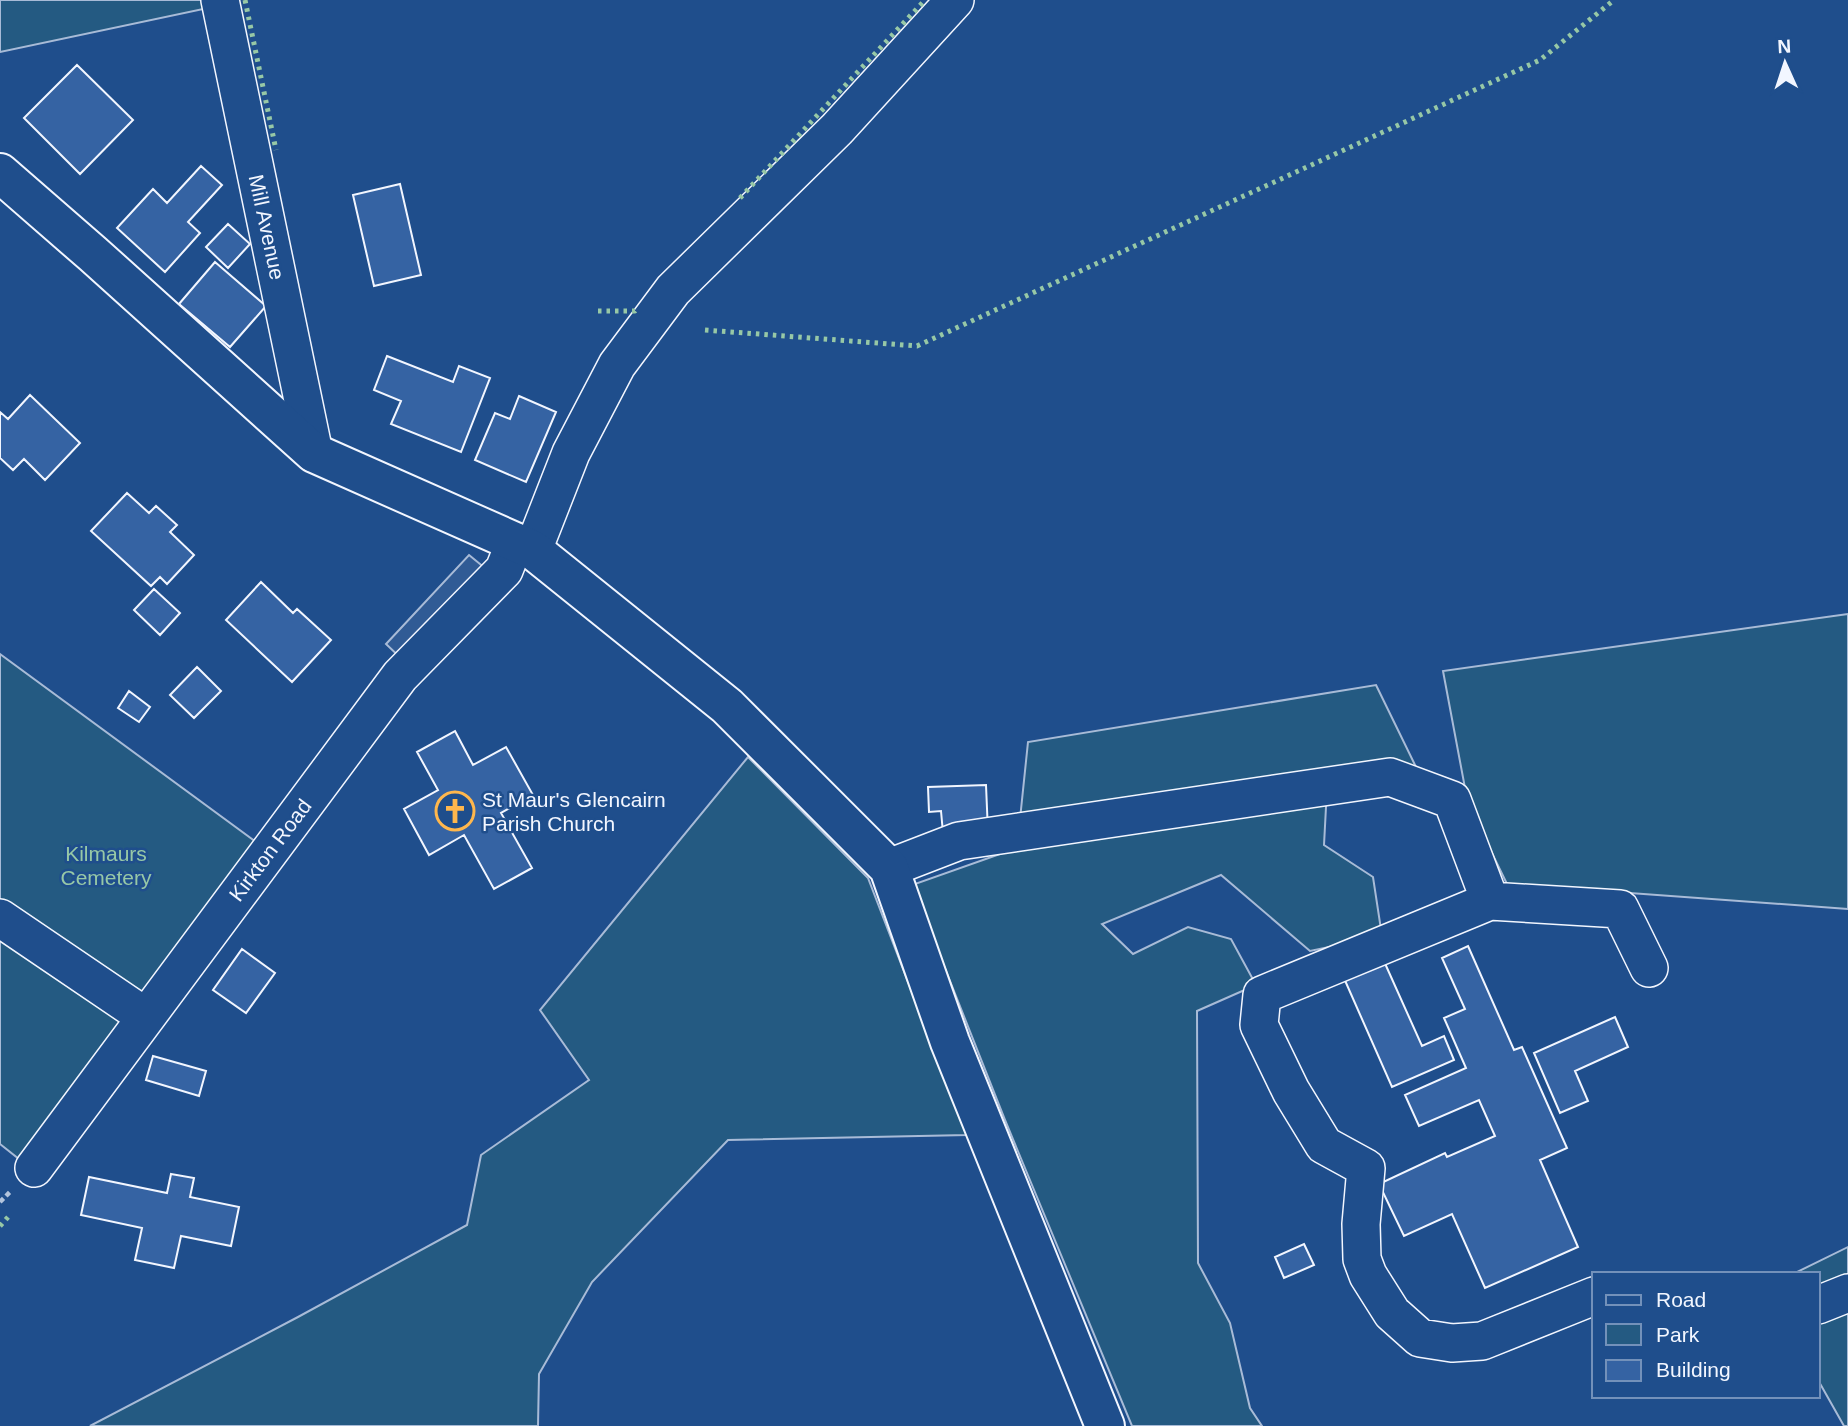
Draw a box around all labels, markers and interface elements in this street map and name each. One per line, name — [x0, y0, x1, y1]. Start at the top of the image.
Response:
north arrow — [1750, 28, 1820, 98]
text: N — [1777, 36, 1792, 57]
street label: Mill Avenue — [245, 172, 289, 282]
place label: St Maur's Glencairn Parish Church — [482, 788, 666, 835]
church icon: St Maur's Glencairn Parish Church — [434, 790, 476, 832]
street label: Kirkton Road — [224, 795, 316, 905]
park label: Kilmaurs Cemetery — [60, 842, 152, 889]
legend — [1592, 1272, 1820, 1398]
text: Road — [1656, 1288, 1706, 1311]
text: Park — [1656, 1323, 1700, 1346]
text: Building — [1656, 1358, 1731, 1381]

